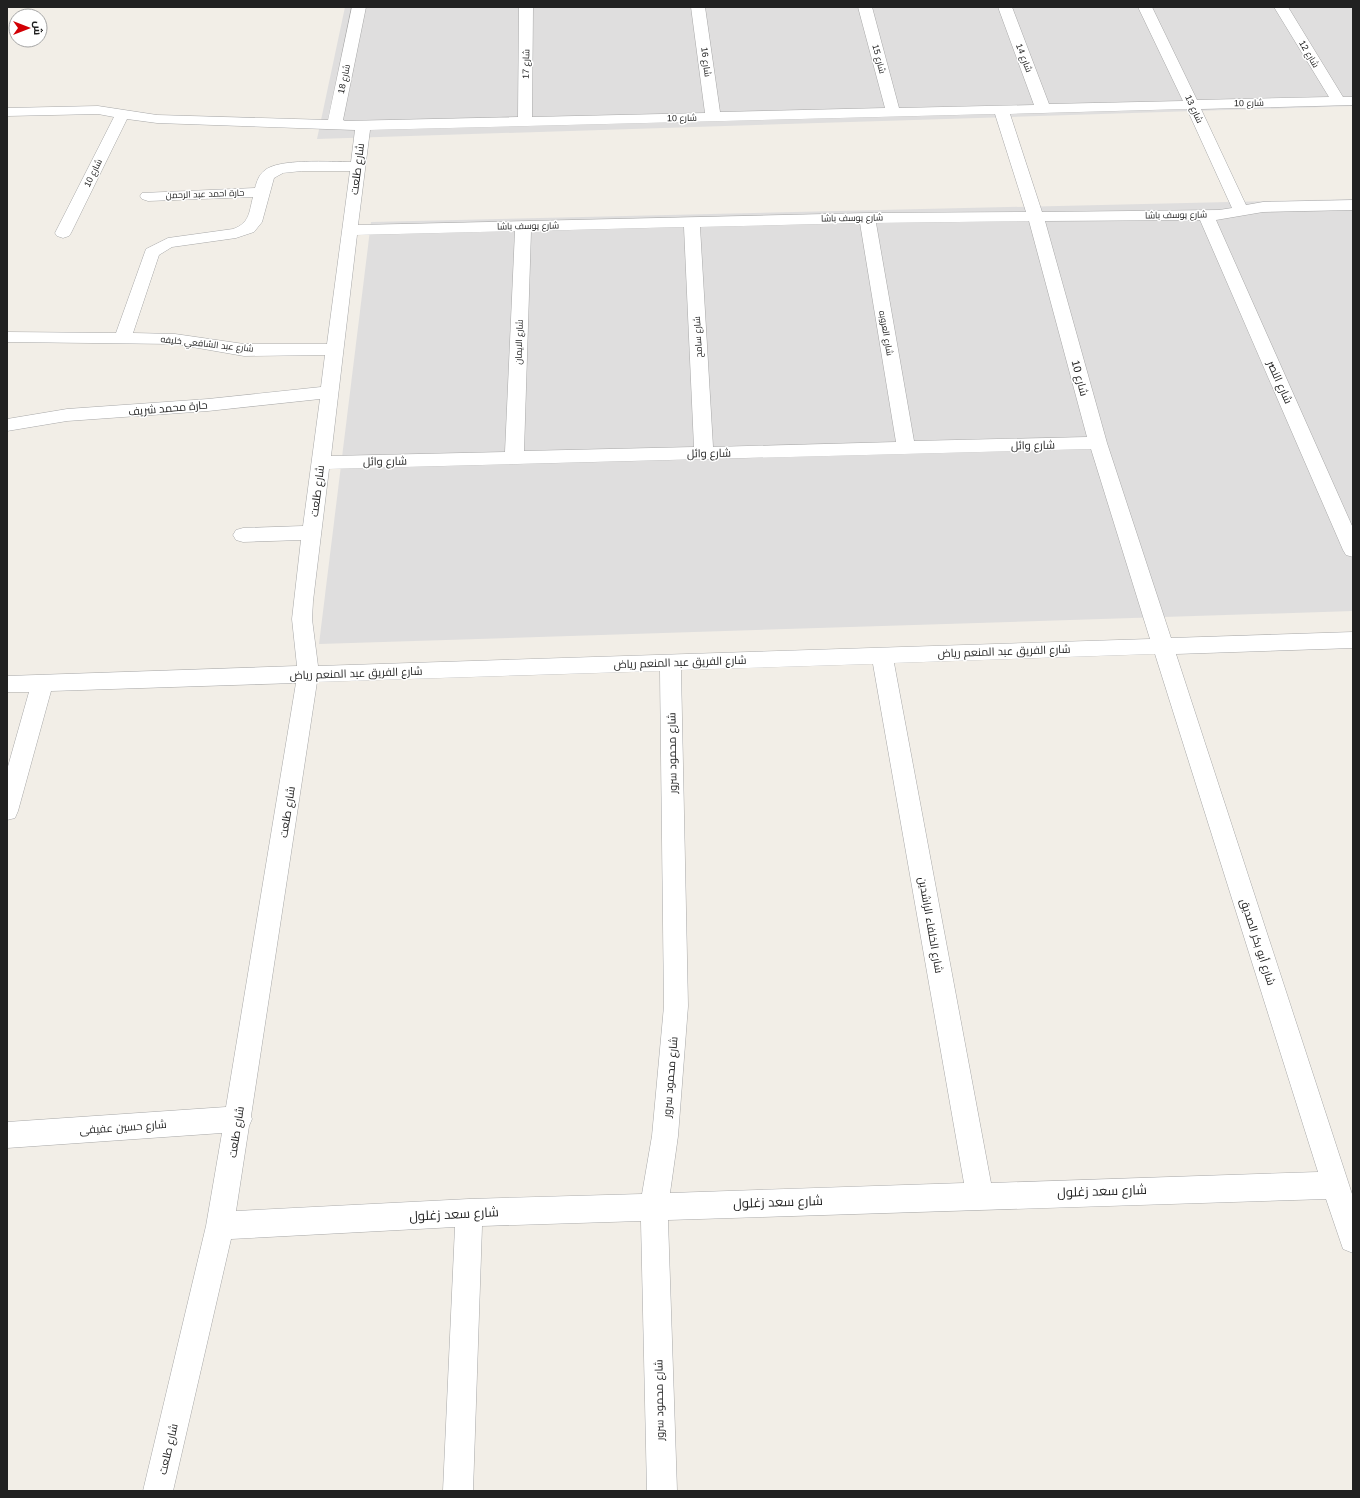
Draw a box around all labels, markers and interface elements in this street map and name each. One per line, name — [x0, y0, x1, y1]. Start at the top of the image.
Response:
north arrow — [8, 8, 48, 48]
text: ش — [31, 21, 44, 35]
street label: شارع 12 — [1296, 39, 1321, 70]
street label: شارع 14 — [1013, 42, 1034, 74]
street label: شارع 15 — [869, 43, 888, 75]
street label: شارع 16 — [698, 47, 713, 78]
street label: شارع 17 — [521, 49, 532, 79]
street label: شارع 18 — [336, 63, 353, 95]
street label: شارع 13 — [1182, 93, 1205, 125]
street label: شارع 10 — [1234, 98, 1264, 109]
street label: شارع 10 — [667, 113, 697, 124]
street label: شارع طلعت — [348, 143, 368, 196]
street label: شارع 10 — [82, 157, 105, 189]
street label: حارة احمد عبد الرحمن — [165, 188, 245, 200]
street label: شارع يوسف باشا — [1145, 209, 1207, 222]
street label: شارع يوسف باشا — [821, 212, 883, 225]
street label: شارع يوسف باشا — [497, 220, 559, 233]
street label: شارع العروبه — [876, 310, 895, 357]
street label: شارع سامح — [692, 316, 705, 358]
street label: شارع الايمان — [513, 319, 526, 365]
street label: شارع عبد الشافعي خليفه — [160, 334, 254, 356]
street label: شارع النصر — [1263, 358, 1295, 406]
street label: شارع 10 — [1068, 359, 1091, 398]
street label: حارة محمد شريف — [128, 399, 208, 418]
street label: شارع وائل — [1011, 439, 1055, 453]
street label: شارع وائل — [687, 447, 731, 461]
street label: شارع وائل — [363, 455, 407, 469]
street label: شارع طلعت — [308, 465, 328, 518]
street label: شارع الفريق عبد المنعم رياض — [937, 643, 1071, 661]
street label: شارع الفريق عبد المنعم رياض — [613, 654, 747, 672]
street label: شارع الفريق عبد المنعم رياض — [289, 665, 423, 683]
street label: شارع محمود سرور — [665, 712, 681, 795]
street label: شارع طلعت — [277, 785, 299, 839]
street label: شارع الخلفاء الراشدين — [915, 876, 945, 974]
street label: شارع أبو بكر الصديق — [1236, 897, 1279, 987]
street label: شارع محمود سرور — [660, 1036, 682, 1119]
street label: شارع طلعت — [226, 1105, 248, 1159]
street label: شارع حسين عفيفى — [79, 1118, 167, 1138]
street label: شارع سعد زغلول — [1057, 1182, 1147, 1201]
street label: شارع سعد زغلول — [733, 1193, 823, 1212]
street label: شارع سعد زغلول — [409, 1204, 499, 1225]
street label: شارع محمود سرور — [652, 1359, 668, 1442]
street label: شارع طلعت — [156, 1422, 182, 1476]

